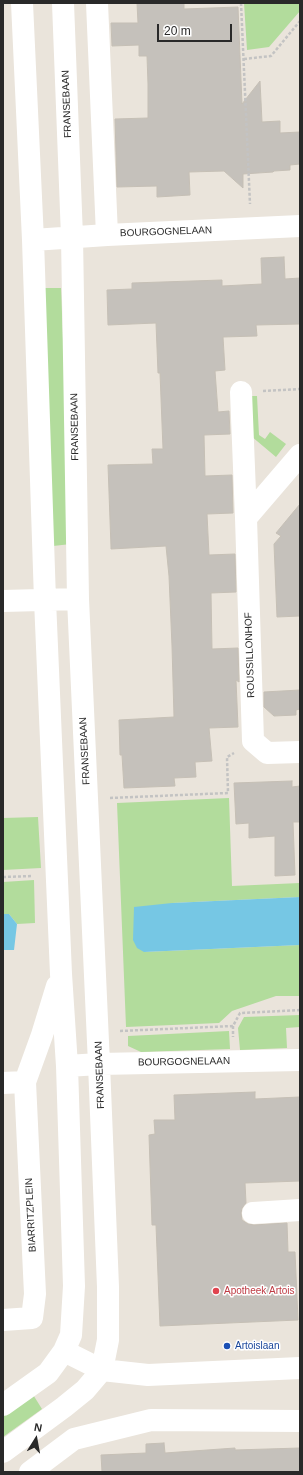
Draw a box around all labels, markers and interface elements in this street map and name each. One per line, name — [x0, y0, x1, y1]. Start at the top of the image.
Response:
scale bar — [159, 16, 234, 42]
text: 20 m — [164, 24, 191, 38]
street label: FRANSEBAAN — [60, 70, 74, 138]
street label: BOURGOGNELAAN — [120, 224, 212, 240]
street label: FRANSEBAAN — [68, 393, 82, 461]
street label: ROUSSILLONHOF — [243, 612, 257, 698]
street label: FRANSEBAAN — [77, 717, 93, 785]
street label: FRANSEBAAN — [93, 1041, 107, 1109]
street label: BOURGOGNELAAN — [138, 1055, 230, 1069]
street label: BIARRITZPLEIN — [23, 1178, 39, 1252]
place label: Apotheek Artois — [224, 1285, 295, 1297]
marker: Apotheek Artois — [211, 1286, 221, 1296]
place label: Artoislaan — [235, 1340, 279, 1352]
marker: Artoislaan — [222, 1341, 232, 1351]
north arrow — [16, 1419, 56, 1459]
text: N — [33, 1421, 43, 1434]

